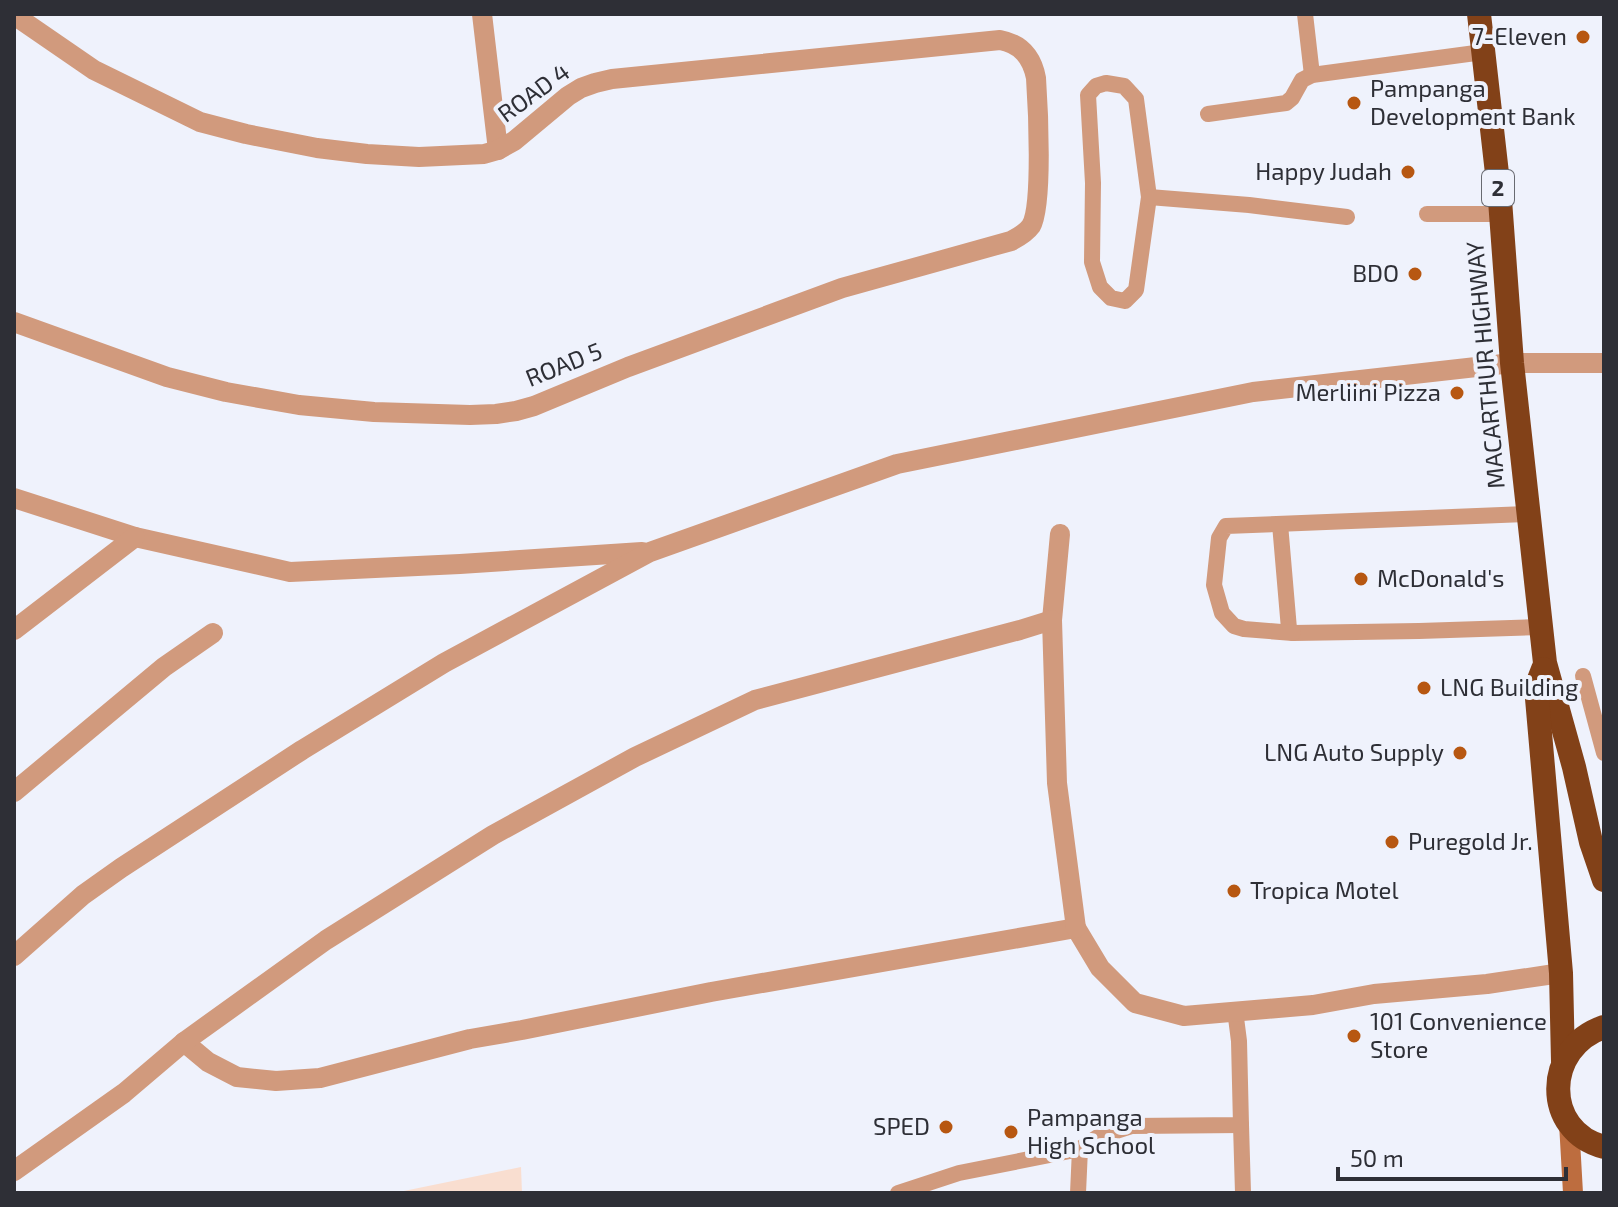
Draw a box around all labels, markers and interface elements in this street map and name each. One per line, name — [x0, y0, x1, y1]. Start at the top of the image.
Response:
place label: 7-Eleven — [1472, 21, 1567, 50]
marker: 7-Eleven — [1574, 28, 1592, 46]
street label: ROAD 4 — [492, 56, 575, 128]
place label: Pampanga Development Bank — [1370, 73, 1575, 130]
marker: Pampanga Development Bank — [1345, 94, 1363, 112]
place label: Happy Judah — [1255, 156, 1392, 185]
marker: Happy Judah — [1399, 163, 1417, 181]
road number: 2 — [1482, 170, 1514, 206]
street label: MACARTHUR HIGHWAY — [1459, 240, 1510, 490]
place label: BDO — [1352, 258, 1399, 287]
marker: BDO — [1406, 265, 1424, 283]
street label: ROAD 5 — [521, 335, 606, 392]
place label: Merliini Pizza — [1295, 377, 1441, 406]
marker: Merliini Pizza — [1448, 384, 1466, 402]
place label: McDonald's — [1377, 563, 1505, 592]
marker: McDonald's — [1352, 570, 1370, 588]
place label: LNG Building — [1440, 672, 1578, 701]
marker: LNG Building — [1415, 679, 1433, 697]
place label: LNG Auto Supply — [1264, 737, 1444, 766]
marker: LNG Auto Supply — [1451, 744, 1469, 762]
place label: Puregold Jr. — [1408, 826, 1533, 855]
marker: Puregold Jr. — [1383, 833, 1401, 851]
place label: Tropica Motel — [1250, 875, 1399, 904]
marker: Tropica Motel — [1225, 882, 1243, 900]
place label: 101 Convenience Store — [1370, 1006, 1547, 1063]
marker: 101 Convenience Store — [1345, 1027, 1363, 1045]
place label: Pampanga High School — [1027, 1102, 1155, 1159]
place label: SPED — [873, 1111, 930, 1140]
marker: SPED — [937, 1118, 955, 1136]
marker: Pampanga High School — [1002, 1123, 1020, 1141]
scale bar — [1338, 1131, 1566, 1181]
text: 50 m — [1350, 1143, 1404, 1172]

